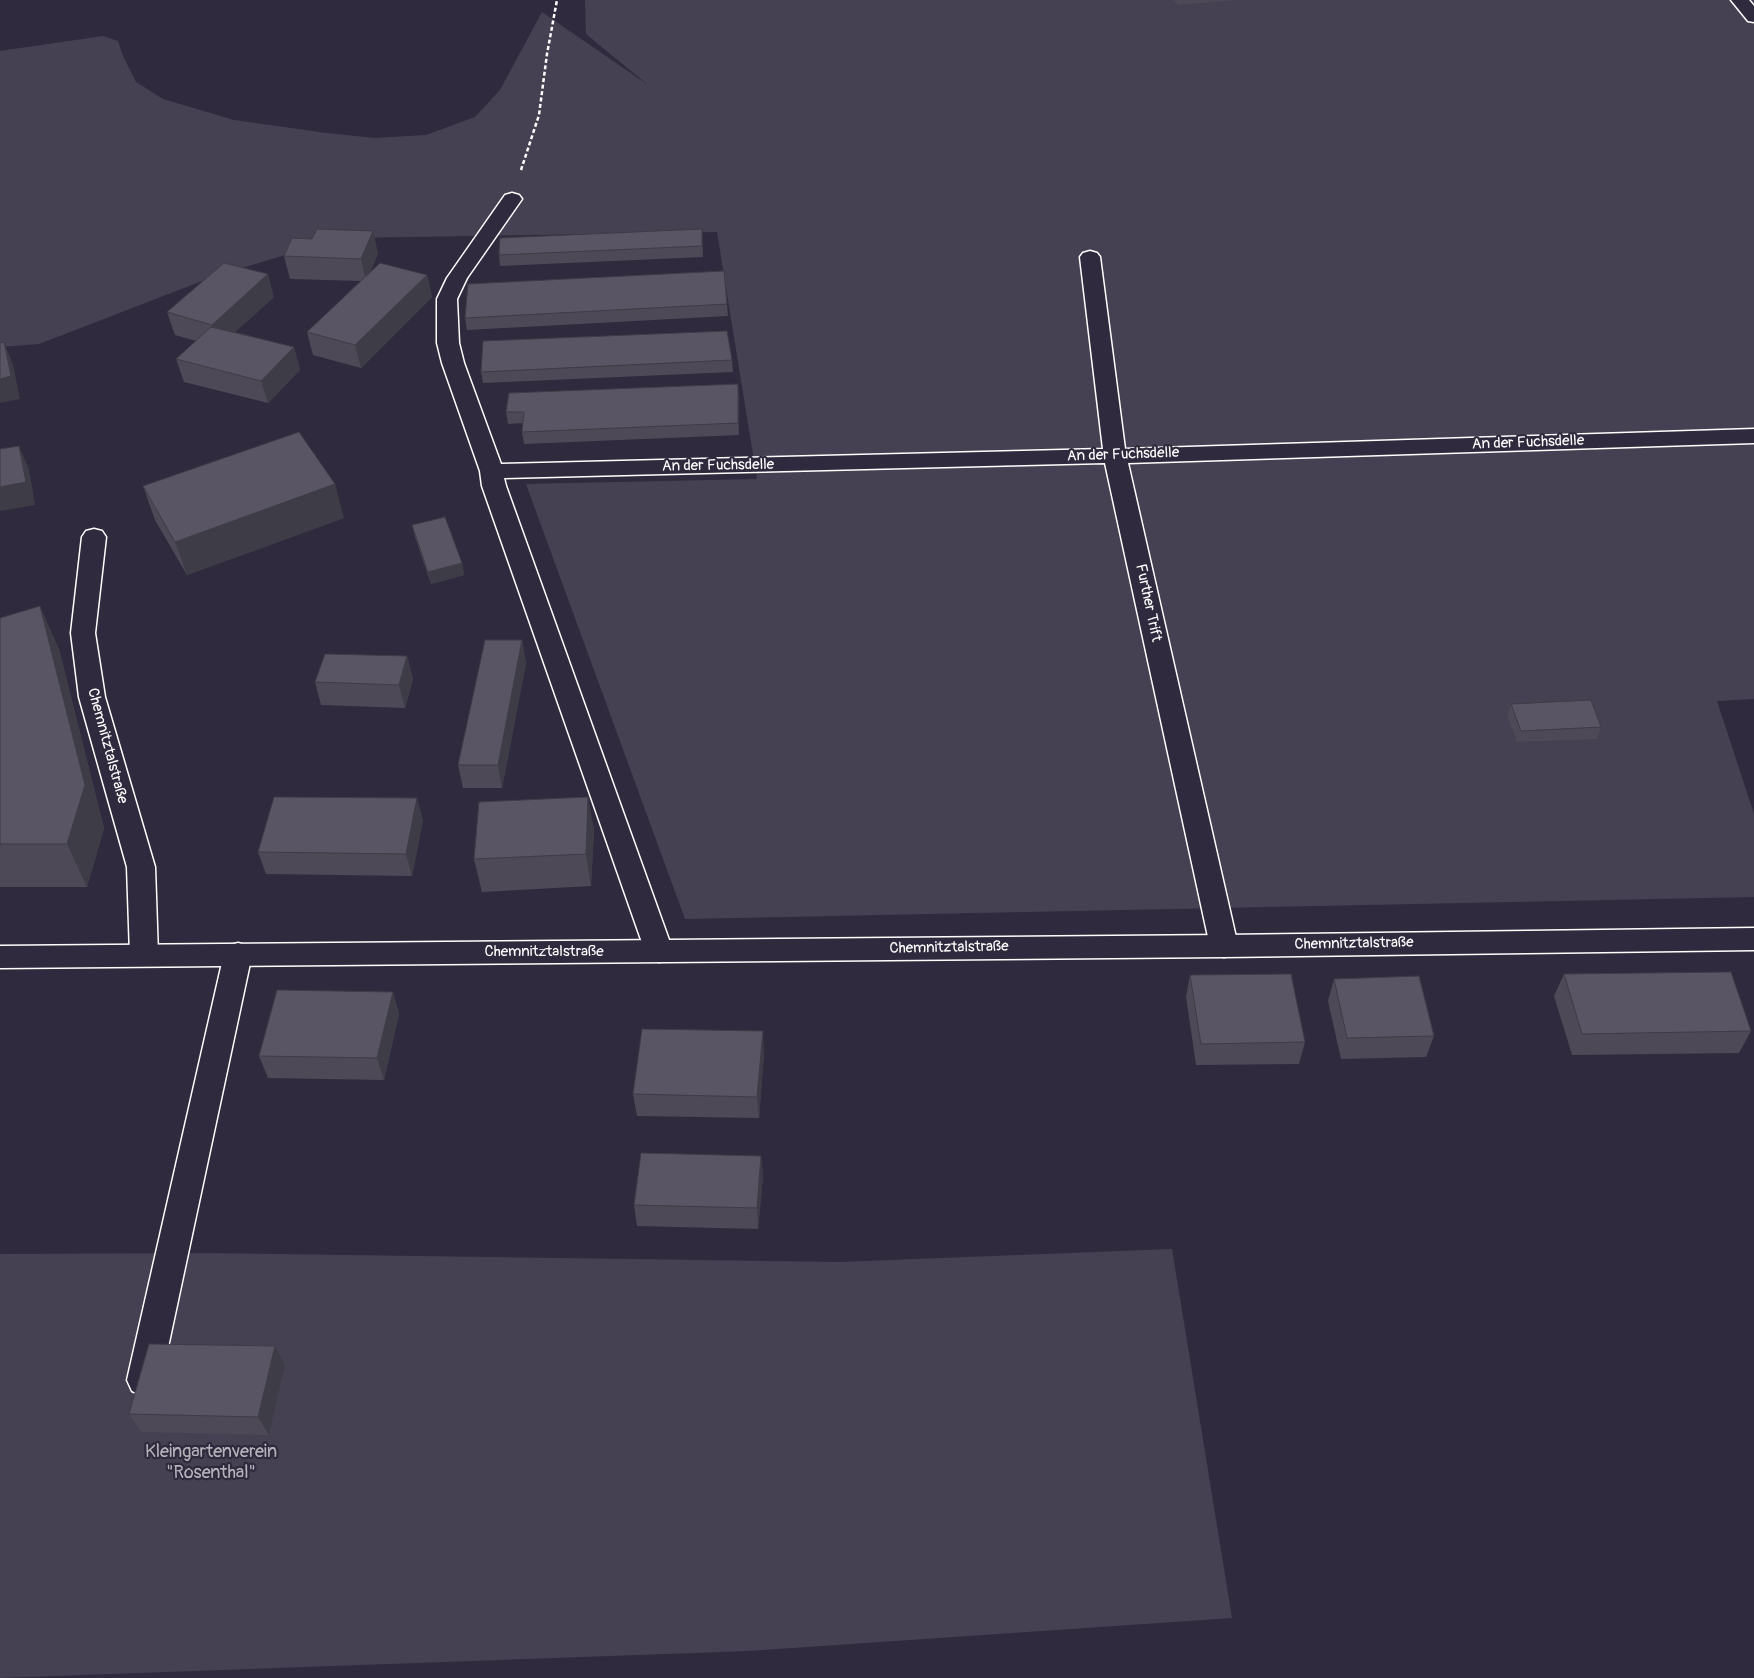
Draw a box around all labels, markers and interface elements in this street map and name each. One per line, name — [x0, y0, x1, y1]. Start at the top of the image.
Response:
street label: An der Fuchsdelle — [1472, 432, 1584, 454]
street label: An der Fuchsdelle — [1067, 444, 1179, 466]
street label: An der Fuchsdelle — [662, 456, 774, 476]
street label: Further Trift — [1131, 562, 1165, 644]
street label: Chemnitztalstraße — [83, 686, 131, 806]
street label: Chemnitztalstraße — [1294, 934, 1414, 954]
street label: Chemnitztalstraße — [889, 938, 1009, 958]
street label: Chemnitztalstraße — [484, 943, 604, 961]
park label: Kleingartenverein "Rosenthal" — [145, 1441, 277, 1484]

